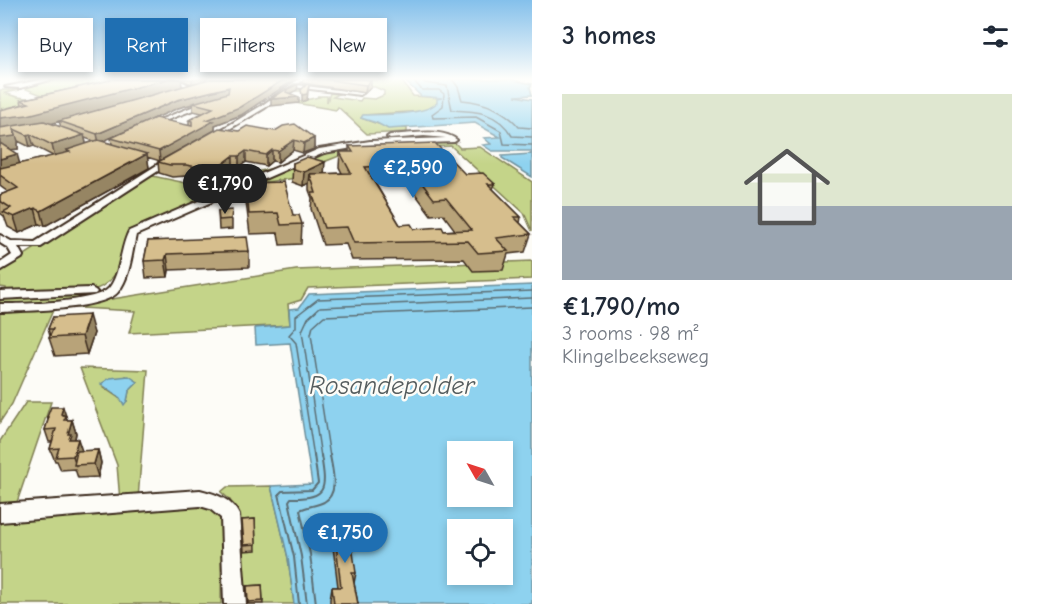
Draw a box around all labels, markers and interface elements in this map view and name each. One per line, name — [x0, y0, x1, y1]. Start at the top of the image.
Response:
chip: Buy — [18, 18, 93, 72]
chip: Rent — [105, 18, 188, 72]
chip: Filters — [200, 18, 296, 72]
chip: New — [308, 18, 387, 72]
icon: filters — [979, 20, 1012, 53]
text: 3 homes — [562, 21, 656, 51]
icon: home — [733, 133, 841, 241]
pin: €2,590 — [364, 148, 462, 199]
text: €2,590 — [383, 156, 443, 179]
pin: €1,790 — [176, 164, 274, 215]
text: €1,790 — [197, 172, 253, 195]
text: €1,790/mo — [562, 292, 680, 322]
text: 3 rooms · 98 m² — [562, 322, 698, 345]
text: Klingelbeekseweg — [562, 345, 709, 368]
water label: Rosandepolder — [309, 371, 476, 401]
north arrow — [447, 441, 513, 507]
map controls — [447, 441, 513, 585]
pin: €1,750 — [296, 513, 394, 564]
button: locate — [447, 519, 513, 585]
text: €1,750 — [317, 521, 373, 544]

